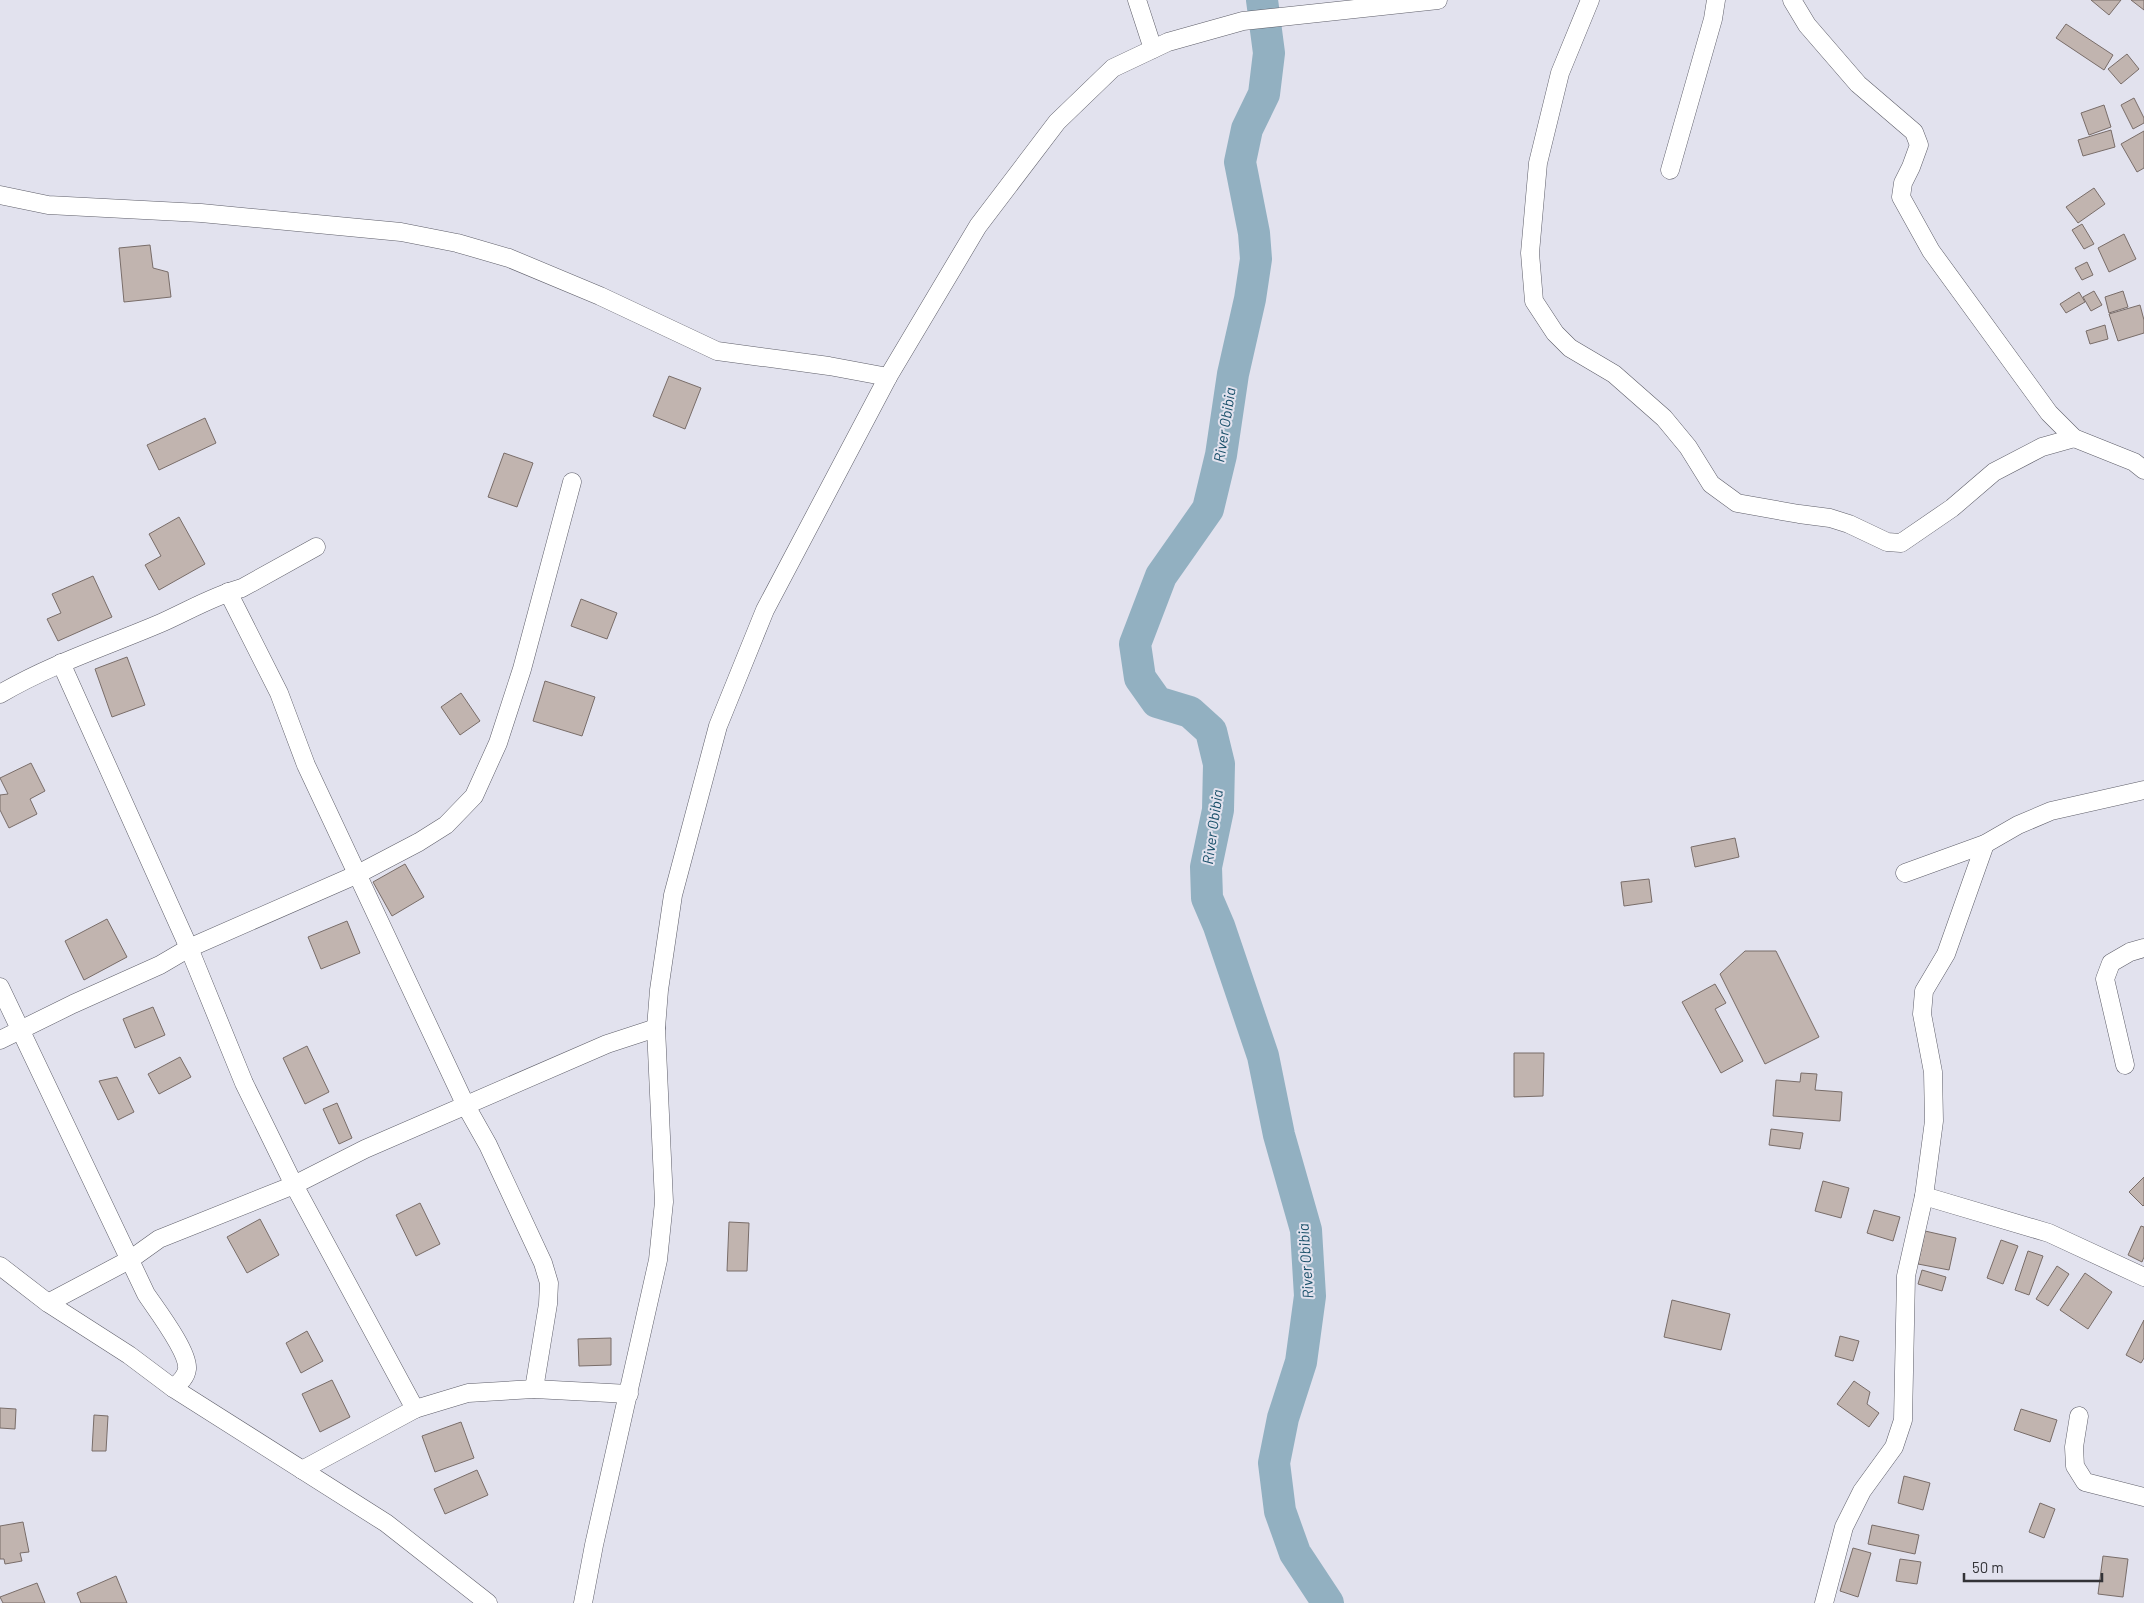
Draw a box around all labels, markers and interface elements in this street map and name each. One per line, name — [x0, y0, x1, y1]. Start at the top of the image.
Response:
water label: River Obibia — [1209, 386, 1239, 464]
water label: River Obibia — [1198, 788, 1226, 866]
water label: River Obibia — [1293, 1223, 1317, 1299]
scale bar — [1964, 1550, 2102, 1582]
text: 50 m — [1972, 1558, 2004, 1576]

